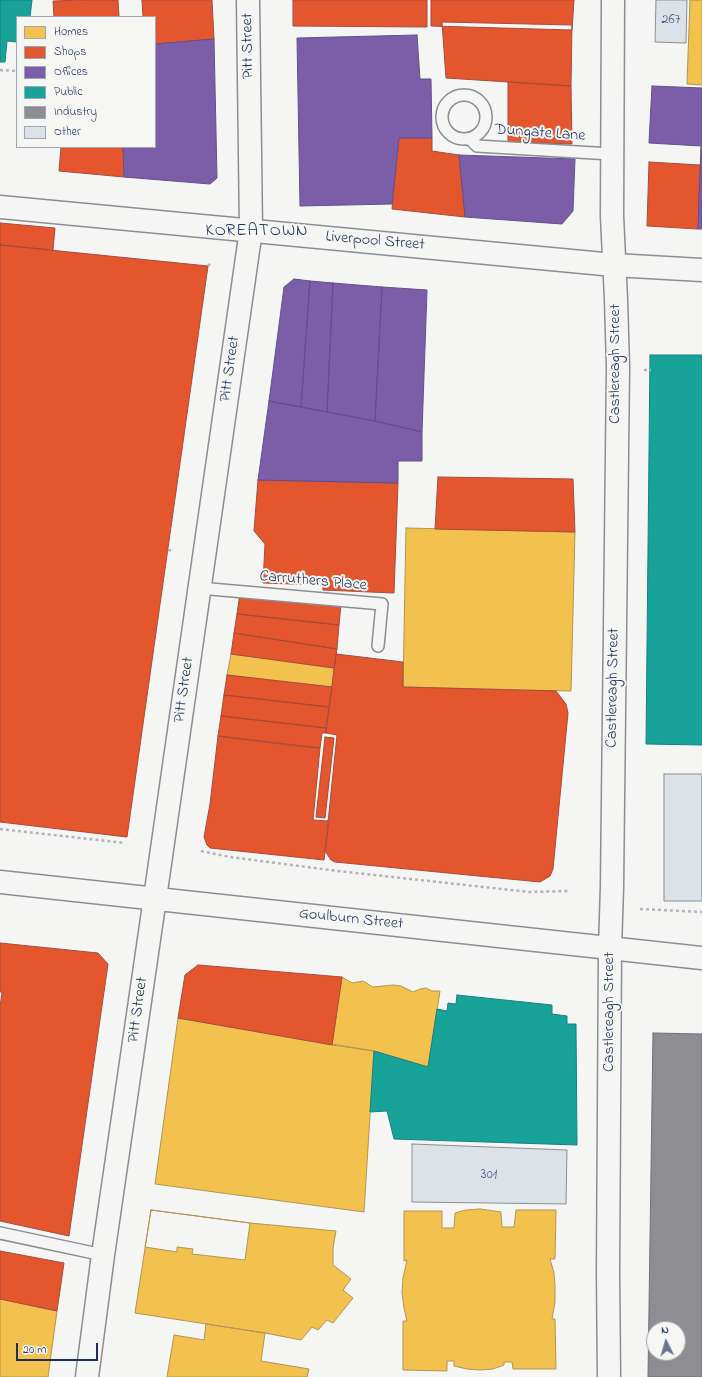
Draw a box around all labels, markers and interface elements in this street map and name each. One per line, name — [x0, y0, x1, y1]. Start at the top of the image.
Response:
street label: Pitt Street — [239, 13, 259, 79]
house number: 267 — [662, 13, 680, 29]
legend — [16, 16, 156, 148]
text: Homes — [54, 23, 88, 41]
text: Shops — [54, 43, 86, 61]
text: Offices — [54, 63, 88, 81]
text: Public — [54, 83, 83, 101]
text: Industry — [54, 103, 97, 121]
street label: Dungate Lane — [494, 121, 586, 147]
text: Other — [54, 123, 81, 141]
district label: KOREATOWN — [205, 222, 309, 242]
street label: Liverpool Street — [325, 228, 425, 256]
street label: Castlereagh Street — [606, 304, 626, 424]
street label: Pitt Street — [217, 335, 245, 403]
street label: Carruthers Place — [259, 568, 367, 596]
street label: Castlereagh Street — [603, 628, 625, 748]
street label: Pitt Street — [171, 656, 199, 724]
street label: Goulburn Street — [298, 905, 404, 935]
street label: Castlereagh Street — [600, 952, 620, 1072]
street label: Pitt Street — [125, 976, 153, 1044]
house number: 301 — [481, 1168, 497, 1184]
north arrow — [646, 1321, 686, 1361]
text: N — [661, 1322, 669, 1338]
scale bar — [18, 1335, 100, 1361]
text: 20 m — [23, 1341, 46, 1359]

